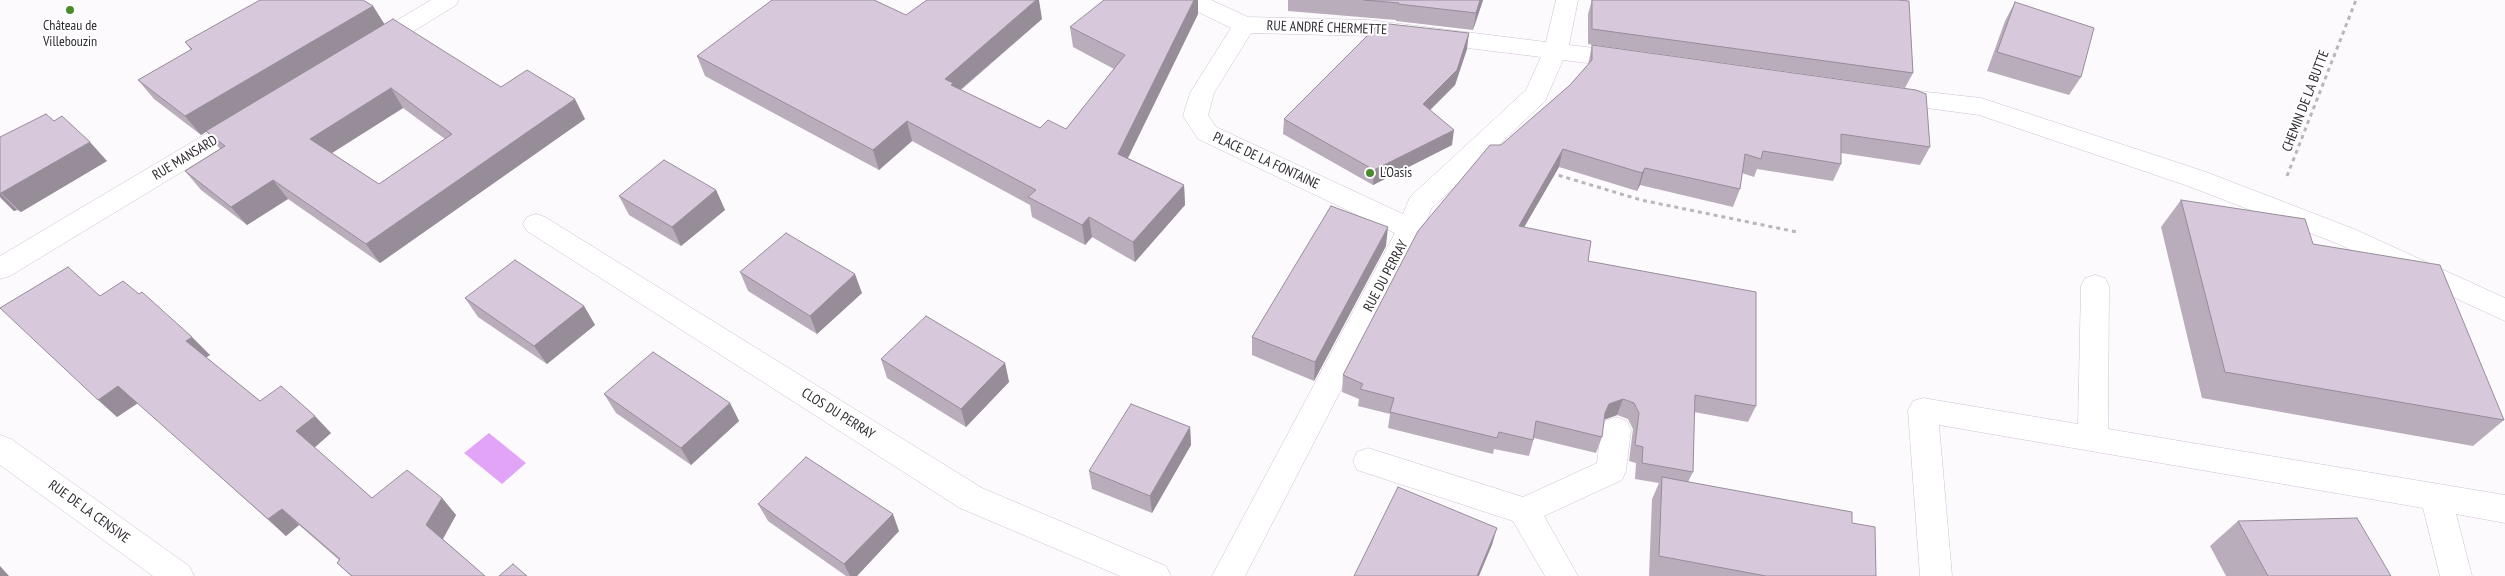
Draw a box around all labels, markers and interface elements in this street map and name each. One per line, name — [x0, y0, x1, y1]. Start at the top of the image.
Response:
marker: Château de Villebouzin — [64, 4, 76, 16]
place label: Château de Villebouzin — [43, 18, 97, 50]
street label: RUE ANDRÉ CHERMETTE — [1266, 18, 1388, 38]
street label: CHEMIN DE LA BUTTE — [2279, 48, 2333, 154]
street label: PLACE DE LA FONTAINE — [1210, 129, 1322, 193]
street label: RUE MANSARD — [149, 132, 221, 184]
place label: L’Oasis — [1380, 165, 1412, 181]
marker: L’Oasis — [1364, 167, 1376, 179]
street label: RUE DU PERRAY — [1360, 238, 1412, 314]
street label: CLOS DU PERRAY — [798, 385, 878, 443]
street label: RUE DE LA CENSIVE — [45, 477, 133, 547]

